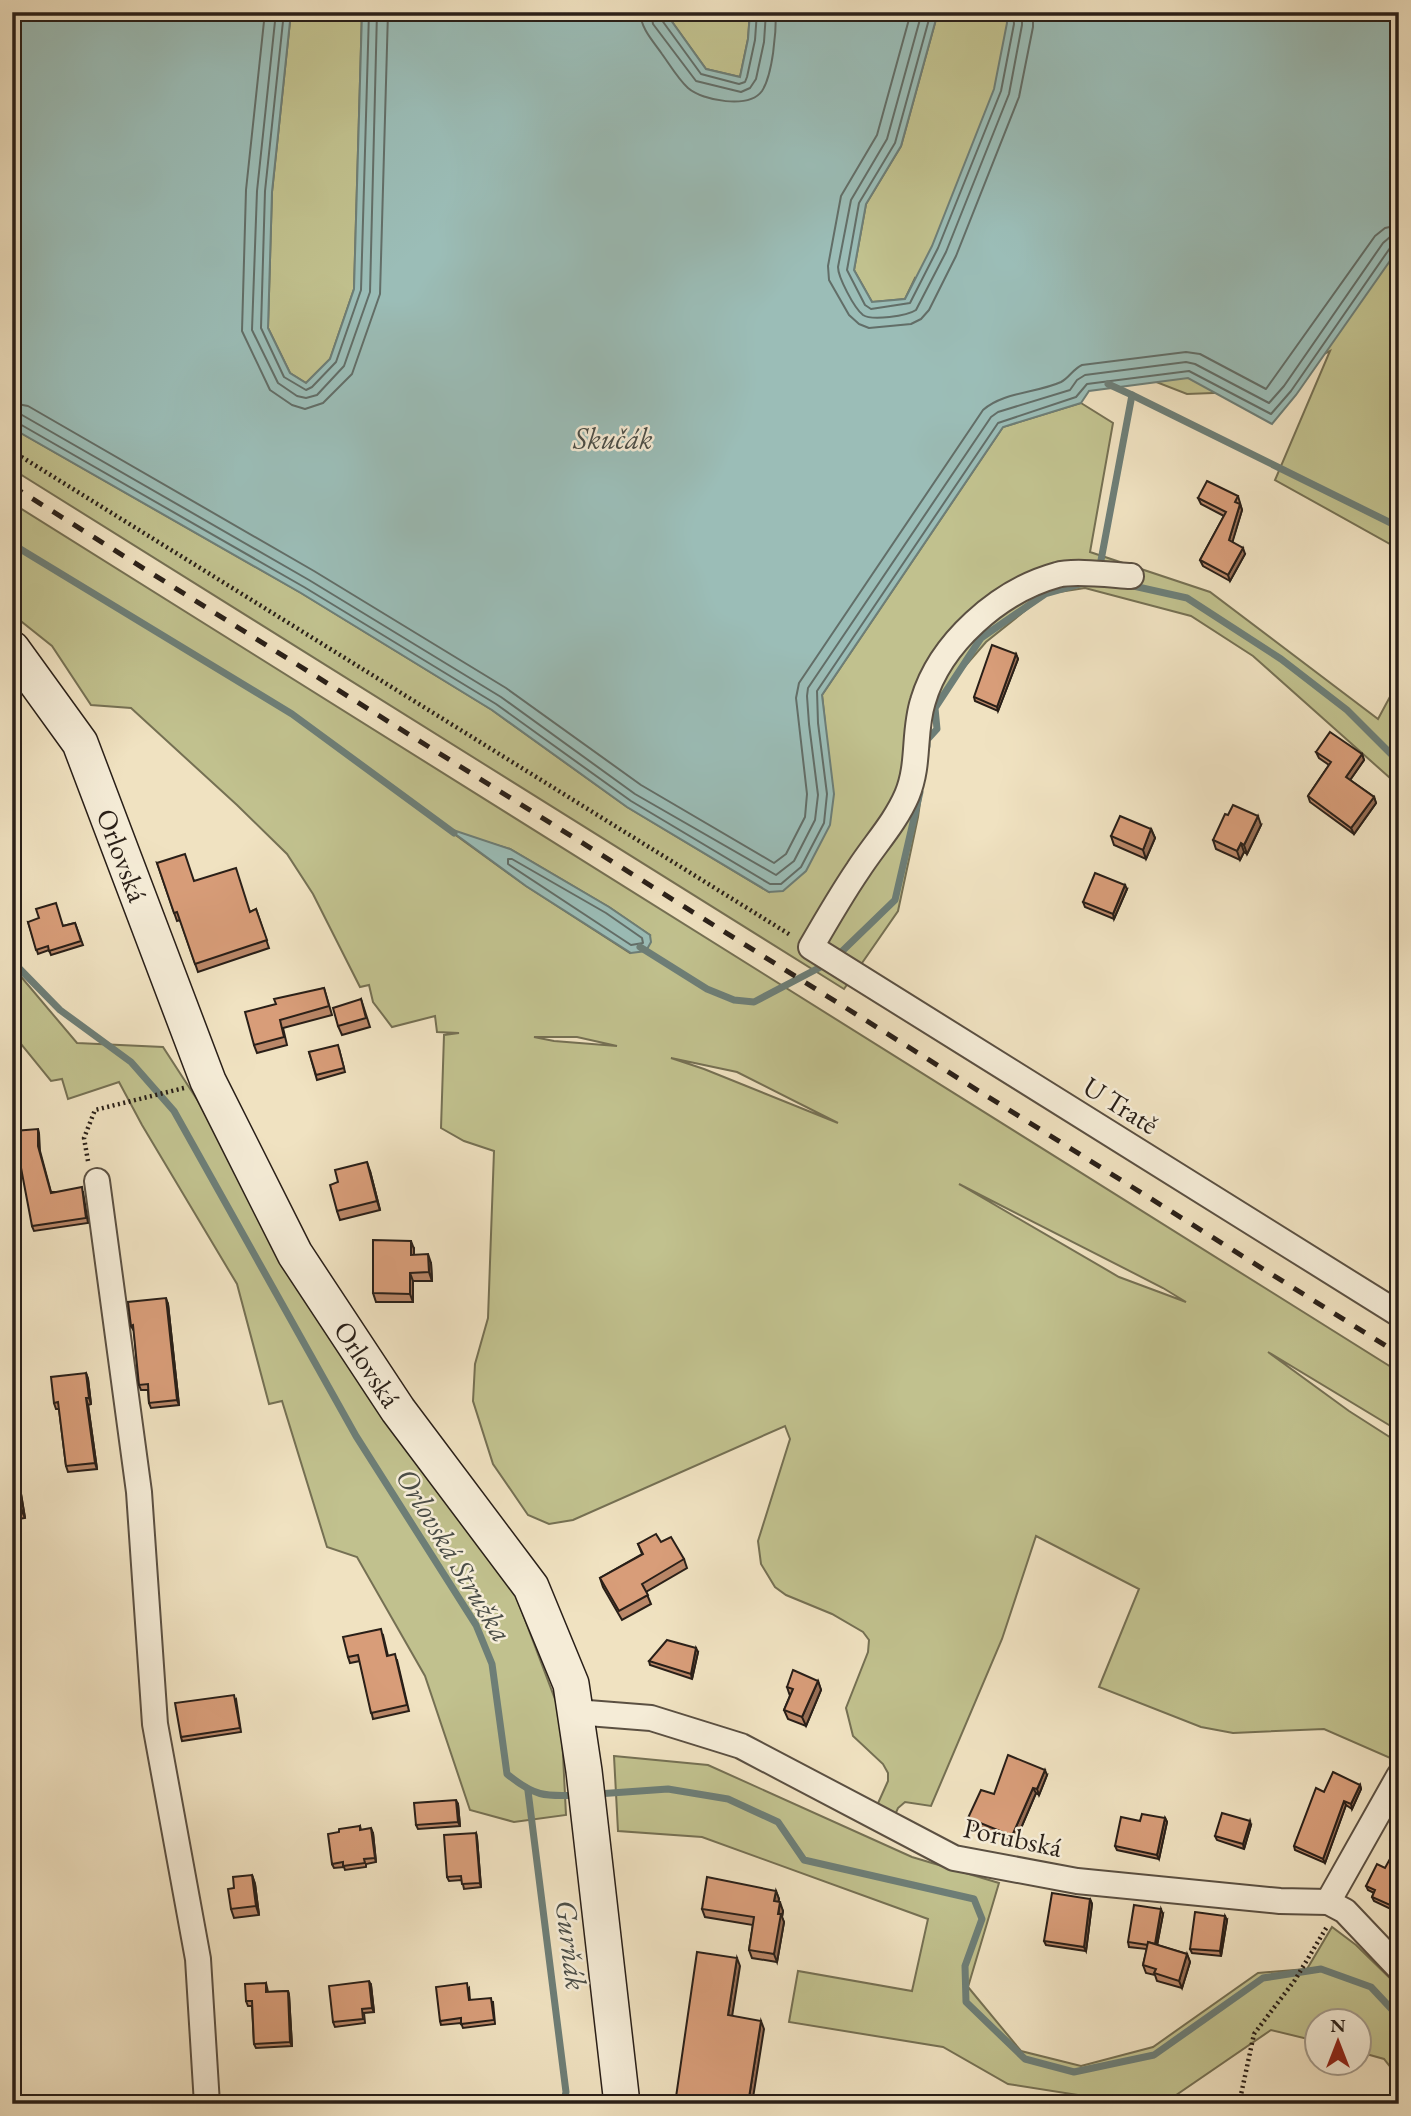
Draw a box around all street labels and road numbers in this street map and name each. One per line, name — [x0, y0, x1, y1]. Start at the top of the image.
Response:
street label: Orlovská — [89, 804, 157, 907]
street label: U Tratě — [1076, 1068, 1166, 1142]
street label: Orlovská — [326, 1314, 410, 1415]
street label: Porubská — [960, 1809, 1066, 1865]

